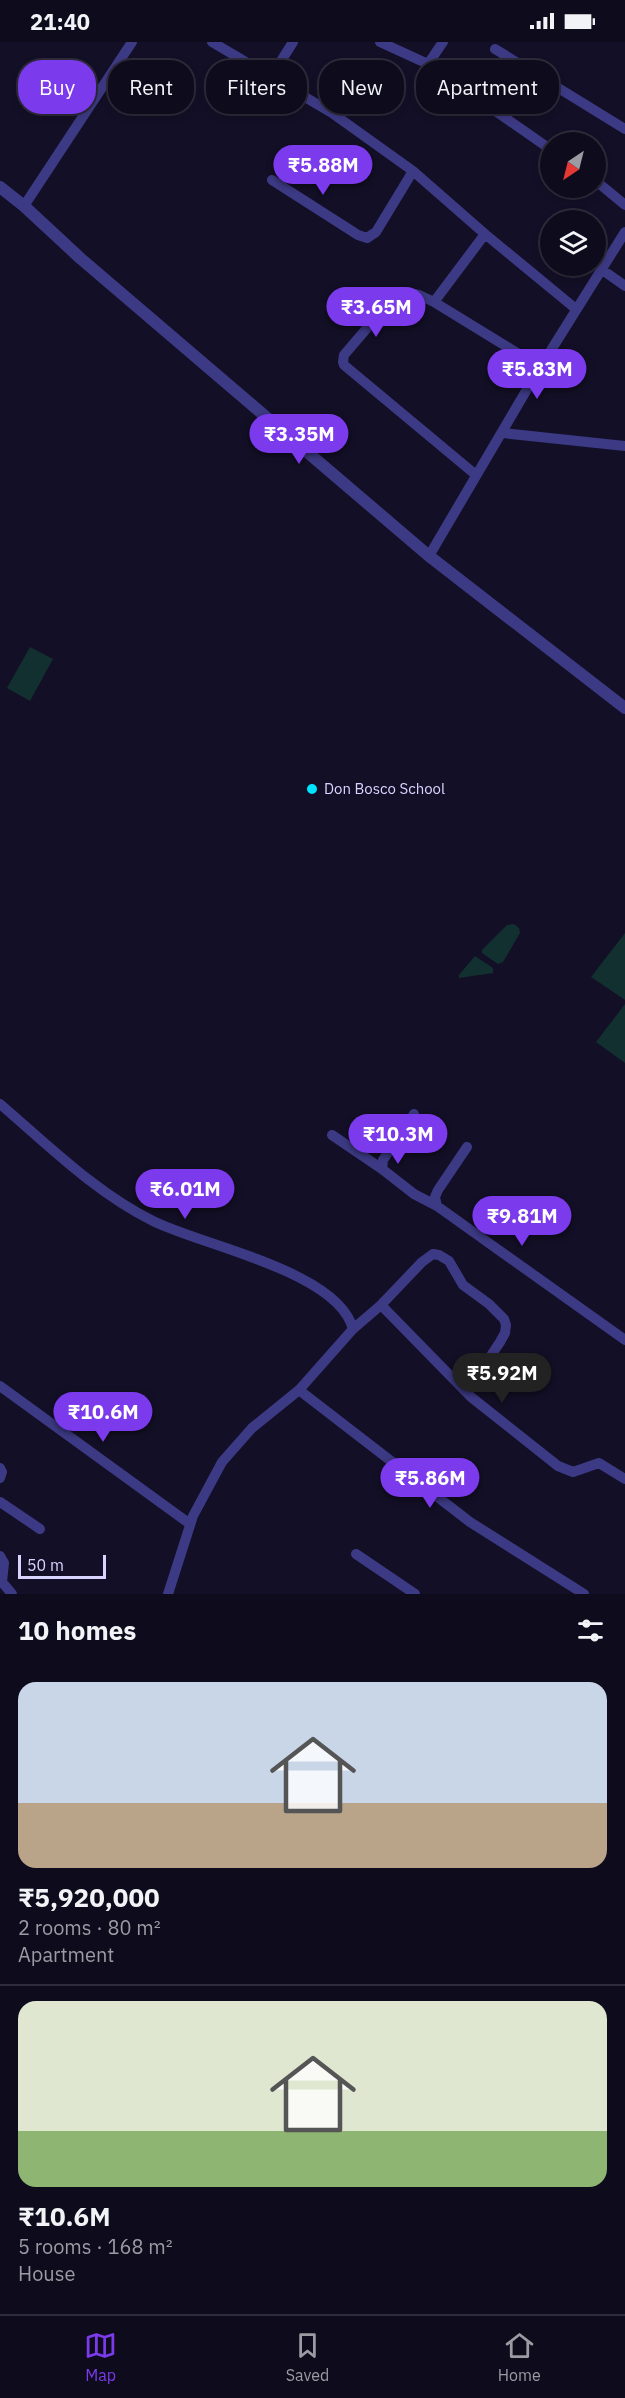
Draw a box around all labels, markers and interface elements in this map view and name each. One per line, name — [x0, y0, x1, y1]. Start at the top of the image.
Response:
text: 21:40 — [30, 7, 90, 36]
chip: Buy — [18, 60, 96, 114]
chip: Rent — [108, 60, 194, 114]
chip: Filters — [206, 60, 307, 114]
chip: New — [319, 60, 404, 114]
chip: Apartment — [416, 60, 559, 114]
north arrow — [540, 132, 606, 198]
map controls — [540, 132, 606, 276]
pin: ₹5.88M — [274, 145, 372, 196]
text: ₹5.88M — [287, 151, 359, 178]
button: layers — [540, 210, 606, 276]
pin: ₹3.65M — [327, 287, 425, 338]
text: ₹3.65M — [340, 293, 412, 320]
pin: ₹5.83M — [488, 349, 586, 400]
text: ₹5.83M — [501, 355, 573, 382]
pin: ₹3.35M — [250, 414, 348, 465]
text: ₹3.35M — [263, 420, 335, 447]
place label: Don Bosco School — [324, 779, 445, 798]
marker: Don Bosco School — [305, 782, 319, 796]
pin: ₹10.3M — [349, 1114, 447, 1165]
text: ₹10.3M — [362, 1120, 434, 1147]
pin: ₹6.01M — [136, 1169, 234, 1220]
text: ₹6.01M — [149, 1175, 221, 1202]
pin: ₹9.81M — [473, 1196, 571, 1247]
text: ₹9.81M — [486, 1202, 558, 1229]
pin: ₹5.92M — [453, 1353, 551, 1404]
text: ₹5.92M — [466, 1359, 538, 1386]
pin: ₹10.6M — [54, 1392, 152, 1443]
text: ₹10.6M — [67, 1398, 139, 1425]
pin: ₹5.86M — [381, 1458, 479, 1509]
text: ₹5.86M — [394, 1464, 466, 1491]
scale bar — [18, 1552, 106, 1580]
text: 50 m — [27, 1555, 64, 1575]
text: 10 homes — [18, 1613, 136, 1647]
icon: filters — [574, 1614, 607, 1647]
icon: home — [259, 1721, 367, 1829]
text: ₹5,920,000 — [18, 1880, 160, 1914]
text: 2 rooms · 80 m² — [18, 1914, 161, 1941]
text: Apartment — [18, 1941, 114, 1968]
icon: home — [259, 2040, 367, 2148]
text: ₹10.6M — [18, 2199, 111, 2233]
text: 5 rooms · 168 m² — [18, 2233, 173, 2260]
text: House — [18, 2260, 75, 2287]
tab: Map — [84, 2329, 117, 2385]
tab: Saved — [286, 2329, 329, 2385]
tab: Home — [498, 2329, 541, 2385]

